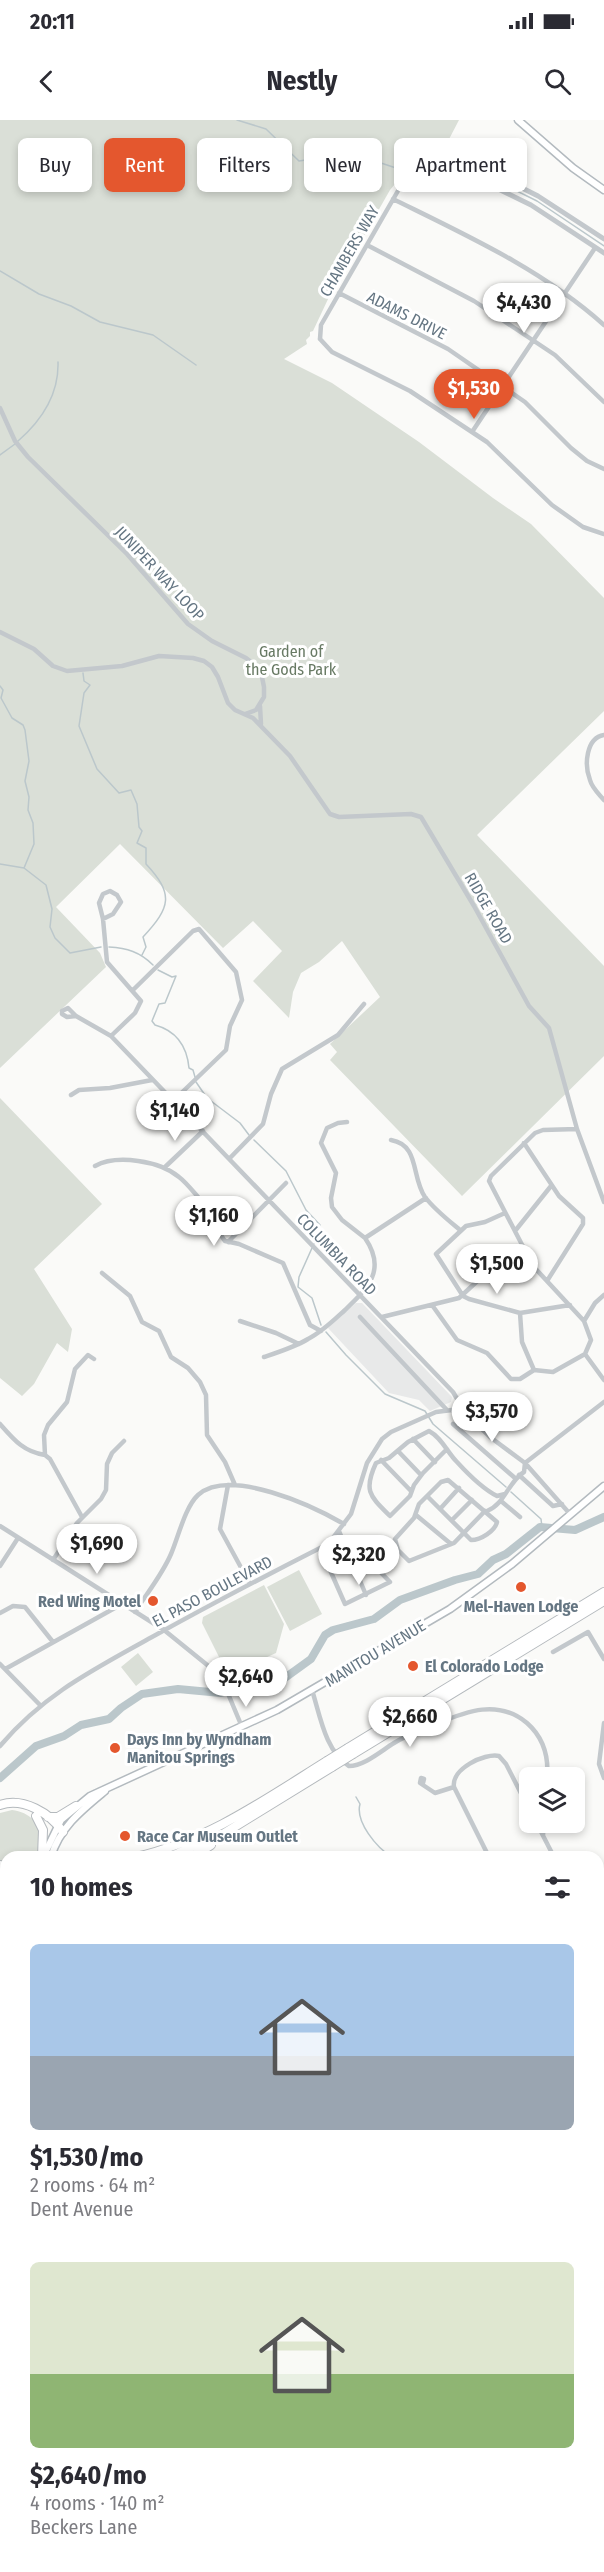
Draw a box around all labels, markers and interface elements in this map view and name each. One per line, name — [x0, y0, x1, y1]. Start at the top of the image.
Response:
text: 20:11 — [30, 8, 75, 35]
icon: back — [30, 65, 63, 98]
text: Nestly — [267, 65, 337, 97]
icon: search — [541, 65, 574, 98]
chip: Buy — [18, 138, 92, 192]
chip: Rent — [104, 138, 185, 192]
chip: Filters — [197, 138, 292, 192]
chip: New — [304, 138, 382, 192]
chip: Apartment — [394, 138, 527, 192]
street label: CHAMBERS WAY — [316, 202, 383, 300]
pin: $4,430 — [475, 283, 573, 334]
street label: ADAMS DRIVE — [364, 287, 450, 344]
text: $4,430 — [497, 290, 551, 314]
pin: $1,530 — [425, 369, 523, 420]
text: $1,530 — [448, 376, 500, 400]
street label: JUNIPER WAY LOOP — [111, 522, 208, 625]
park label: Garden of the Gods Park — [246, 642, 337, 679]
street label: RIDGE ROAD — [461, 869, 517, 947]
pin: $1,140 — [126, 1091, 224, 1142]
text: $1,140 — [150, 1098, 200, 1122]
pin: $1,160 — [165, 1196, 263, 1247]
text: $1,160 — [189, 1203, 239, 1227]
street label: COLUMBIA ROAD — [293, 1209, 381, 1299]
pin: $1,500 — [448, 1244, 546, 1295]
text: $1,500 — [470, 1251, 524, 1275]
pin: $3,570 — [443, 1392, 541, 1443]
text: $3,570 — [466, 1399, 518, 1423]
pin: $1,690 — [48, 1524, 146, 1575]
text: $1,690 — [70, 1531, 124, 1555]
pin: $2,320 — [310, 1535, 408, 1586]
text: $2,320 — [332, 1542, 386, 1566]
street label: EL PASO BOULEVARD — [149, 1552, 275, 1631]
marker: Mel-Haven Lodge — [514, 1580, 528, 1594]
place label: Red Wing Motel — [38, 1592, 142, 1611]
marker: Red Wing Motel — [146, 1594, 160, 1608]
place label: Mel-Haven Lodge — [464, 1597, 578, 1616]
street label: MANITOU AVENUE — [321, 1616, 429, 1691]
pin: $2,640 — [197, 1657, 295, 1708]
place label: El Colorado Lodge — [425, 1657, 544, 1676]
marker: El Colorado Lodge — [406, 1659, 420, 1673]
text: $2,640 — [219, 1664, 274, 1688]
pin: $2,660 — [361, 1697, 459, 1748]
text: $2,660 — [382, 1704, 438, 1728]
place label: Days Inn by Wyndham Manitou Springs — [127, 1730, 271, 1767]
marker: Days Inn by Wyndham Manitou Springs — [108, 1741, 122, 1755]
map controls — [519, 1767, 585, 1833]
button: layers — [519, 1767, 585, 1833]
place label: Race Car Museum Outlet — [137, 1827, 298, 1846]
marker: Race Car Museum Outlet — [118, 1829, 132, 1843]
icon: filters — [541, 1871, 574, 1904]
text: 10 homes — [30, 1872, 133, 1903]
icon: home — [248, 1983, 356, 2091]
text: $1,530/mo — [30, 2142, 143, 2173]
text: 2 rooms · 64 m² — [30, 2173, 155, 2197]
text: Dent Avenue — [30, 2197, 133, 2221]
icon: home — [248, 2301, 356, 2409]
text: $2,640/mo — [30, 2460, 147, 2491]
text: 4 rooms · 140 m² — [30, 2491, 165, 2515]
text: Beckers Lane — [30, 2515, 137, 2539]

